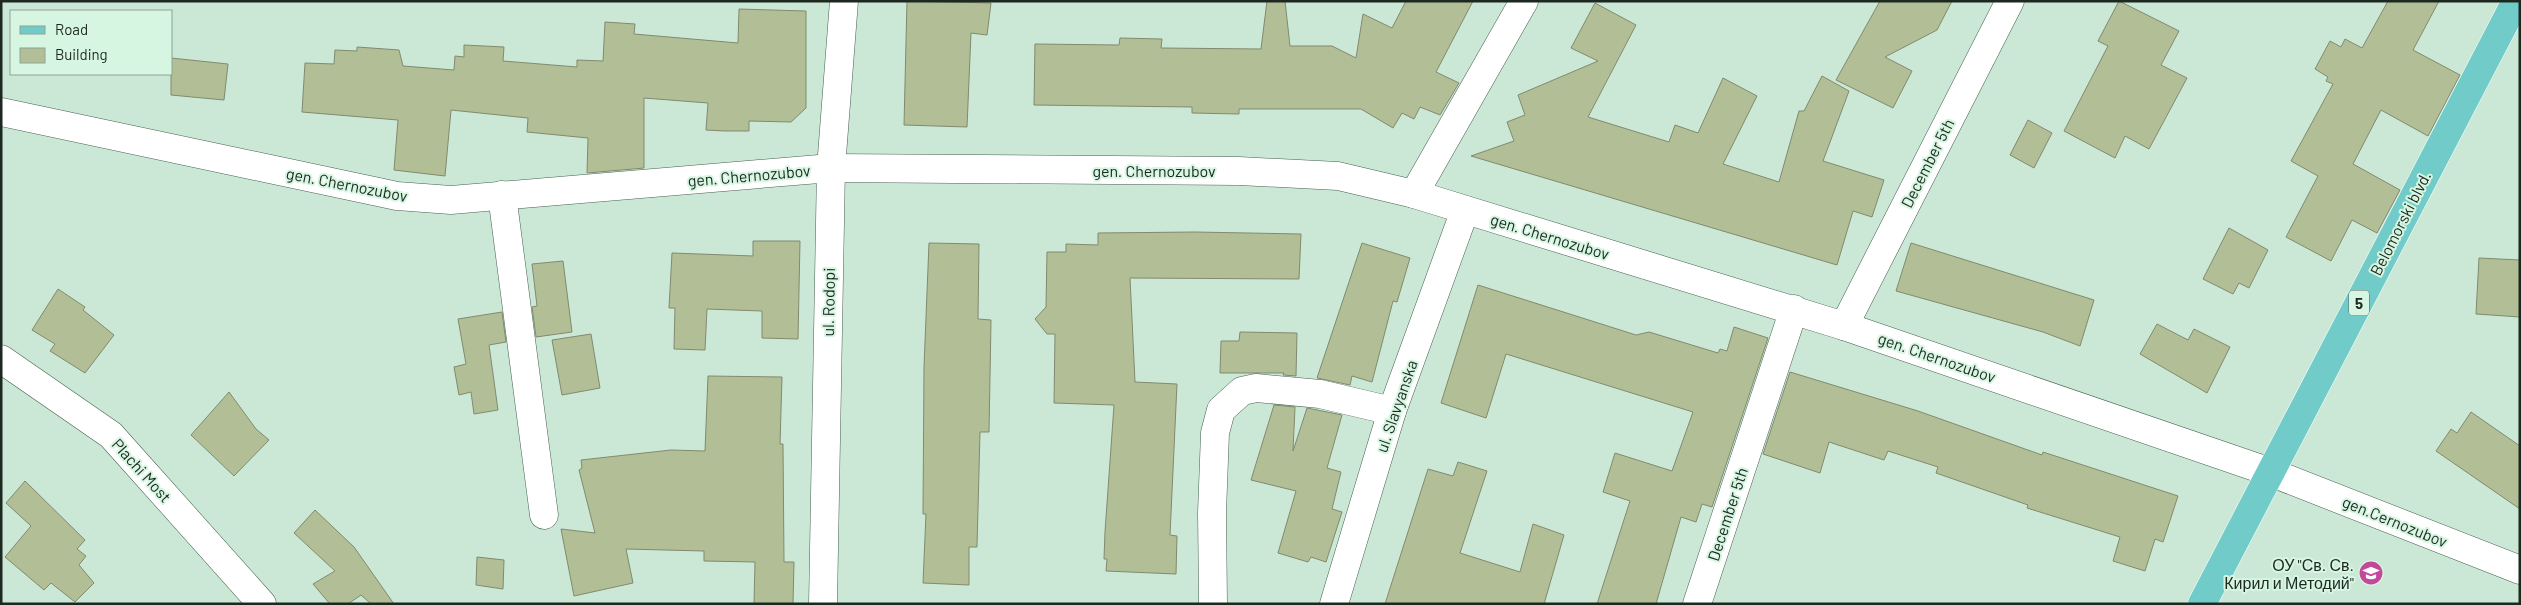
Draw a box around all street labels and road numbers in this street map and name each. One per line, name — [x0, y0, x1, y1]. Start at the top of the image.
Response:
street label: December 5th — [1896, 115, 1958, 211]
street label: gen. Chernozubov — [687, 160, 812, 190]
street label: gen. Chernozubov — [1092, 161, 1216, 180]
street label: gen. Chernozubov — [285, 163, 410, 205]
street label: Belomorski blvd. — [2366, 168, 2434, 278]
street label: gen. Chernozubov — [1488, 209, 1612, 263]
street label: ul. Rodopi — [818, 267, 838, 337]
road number: 5 — [2349, 290, 2369, 316]
street label: gen. Chernozubov — [1876, 328, 1999, 386]
street label: ul. Slavyanska — [1371, 357, 1421, 455]
street label: Plachi Most — [108, 434, 176, 506]
street label: December 5th — [1703, 465, 1751, 563]
street label: gen.Cernozubov — [2340, 491, 2451, 551]

